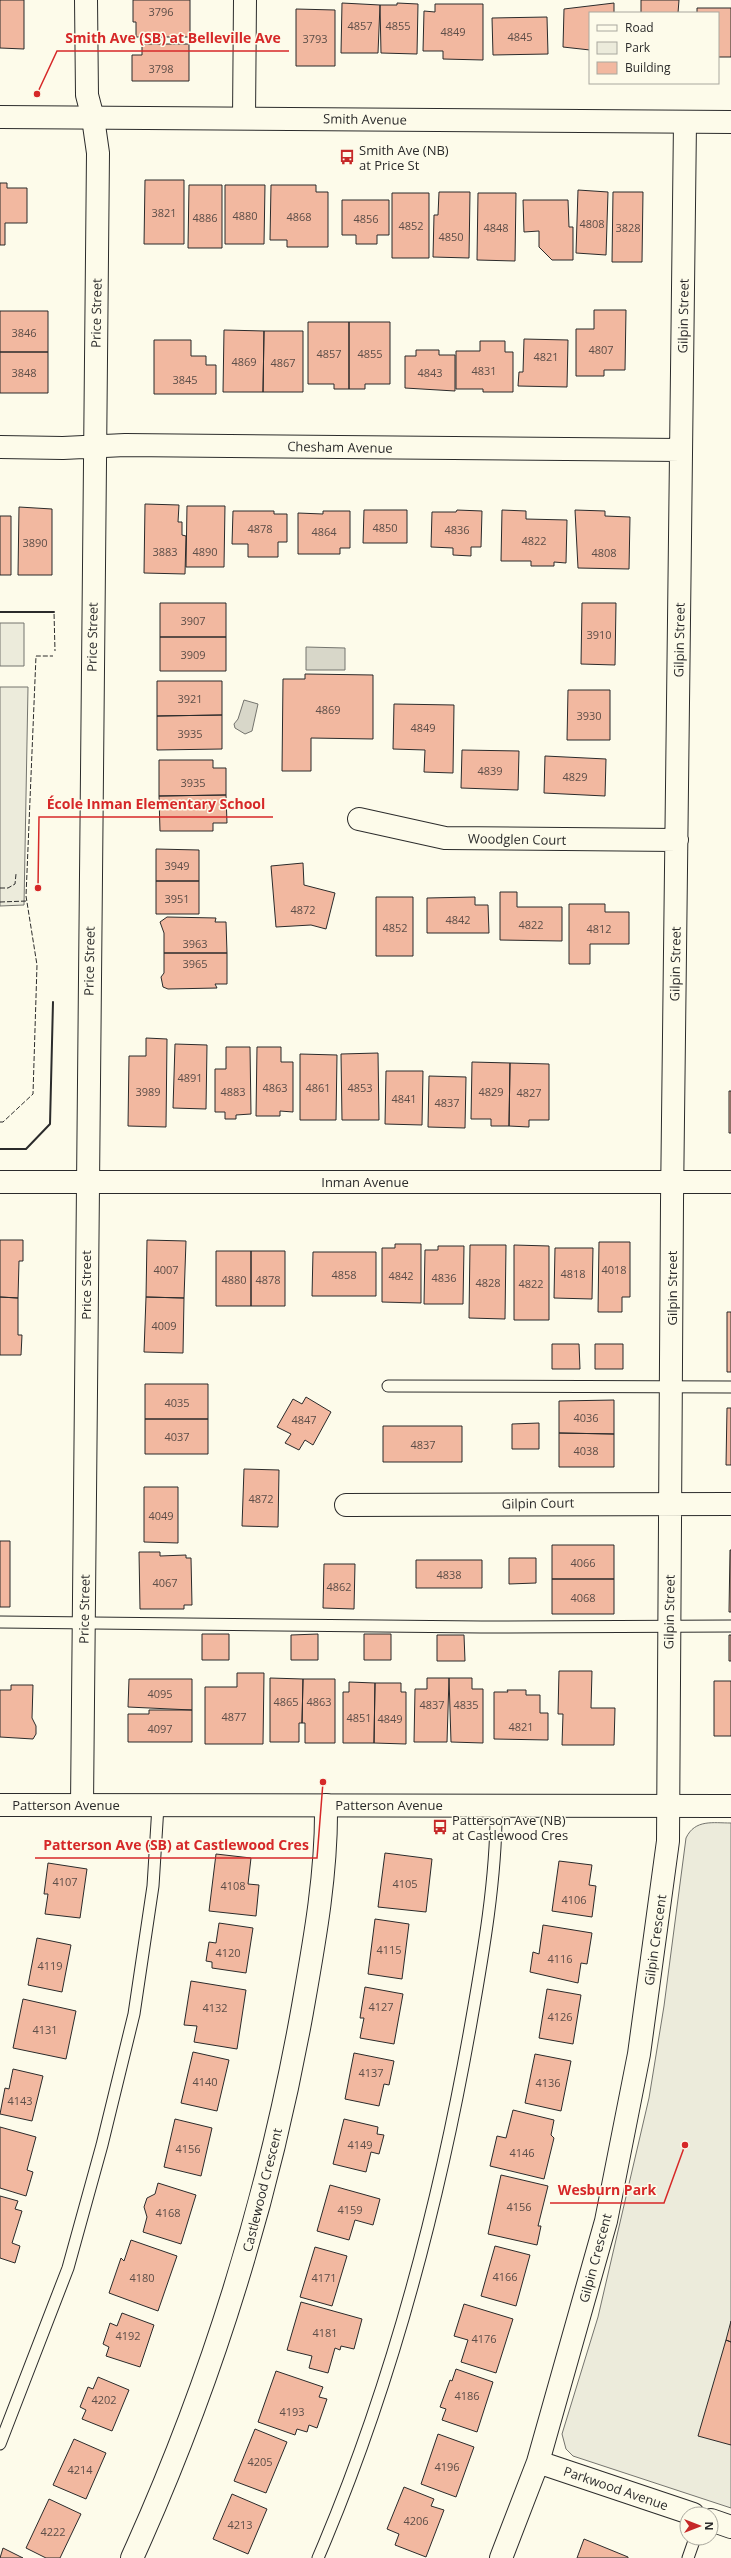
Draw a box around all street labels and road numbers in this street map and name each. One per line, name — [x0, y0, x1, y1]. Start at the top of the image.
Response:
street label: Smith Avenue — [323, 109, 407, 129]
street label: Price Street — [86, 278, 106, 348]
street label: Gilpin Street — [673, 278, 693, 354]
street label: Chesham Avenue — [287, 437, 393, 457]
street label: Price Street — [82, 602, 102, 672]
street label: Gilpin Street — [669, 602, 689, 678]
street label: Woodglen Court — [468, 829, 567, 849]
street label: Price Street — [79, 926, 99, 996]
street label: Gilpin Street — [665, 926, 685, 1002]
street label: Inman Avenue — [321, 1173, 409, 1191]
street label: Price Street — [77, 1250, 95, 1320]
street label: Gilpin Street — [663, 1250, 681, 1325]
street label: Gilpin Court — [502, 1493, 575, 1513]
street label: Price Street — [74, 1574, 94, 1644]
street label: Gilpin Street — [659, 1574, 679, 1650]
street label: Patterson Avenue — [12, 1796, 120, 1814]
street label: Patterson Avenue — [335, 1796, 443, 1814]
street label: Gilpin Crescent — [640, 1893, 670, 1987]
street label: Castlewood Crescent — [238, 2126, 286, 2254]
street label: Gilpin Crescent — [574, 2211, 616, 2305]
street label: Parkwood Avenue — [561, 2462, 671, 2514]

